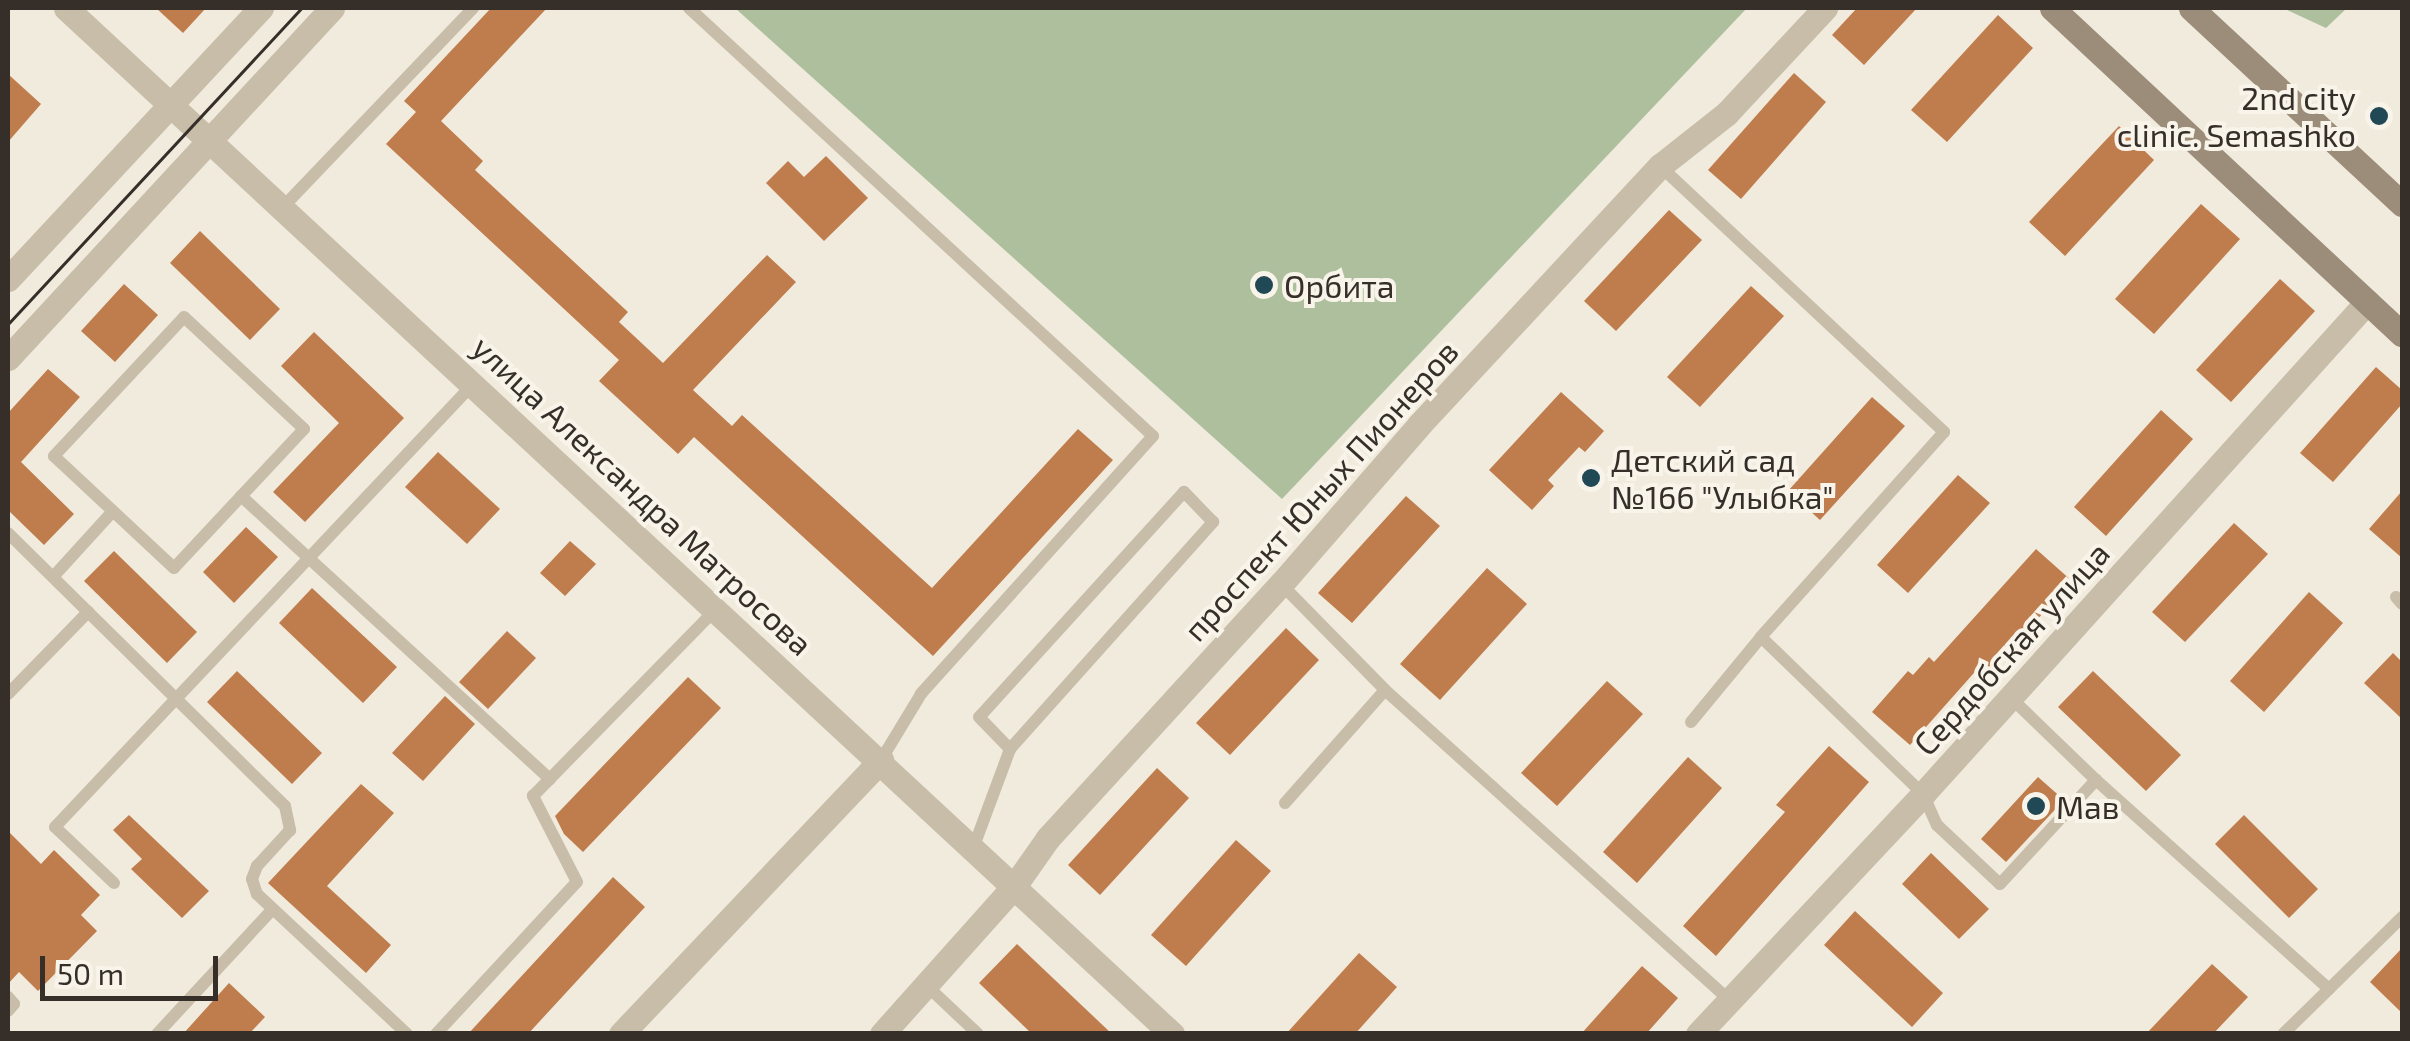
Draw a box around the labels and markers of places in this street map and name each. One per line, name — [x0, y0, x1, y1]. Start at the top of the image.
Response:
place label: 2nd city clinic. Semashko — [2117, 79, 2356, 154]
marker: 2nd city clinic. Semashko — [2366, 103, 2392, 129]
place label: Орбита — [1284, 266, 1395, 304]
marker: Орбита — [1253, 274, 1275, 296]
place label: Детский сад №166 "Улыбка" — [1611, 441, 1834, 516]
marker: Детский сад №166 "Улыбка" — [1580, 467, 1602, 489]
place label: Мав — [2056, 787, 2119, 825]
marker: Мав — [2025, 795, 2047, 817]

